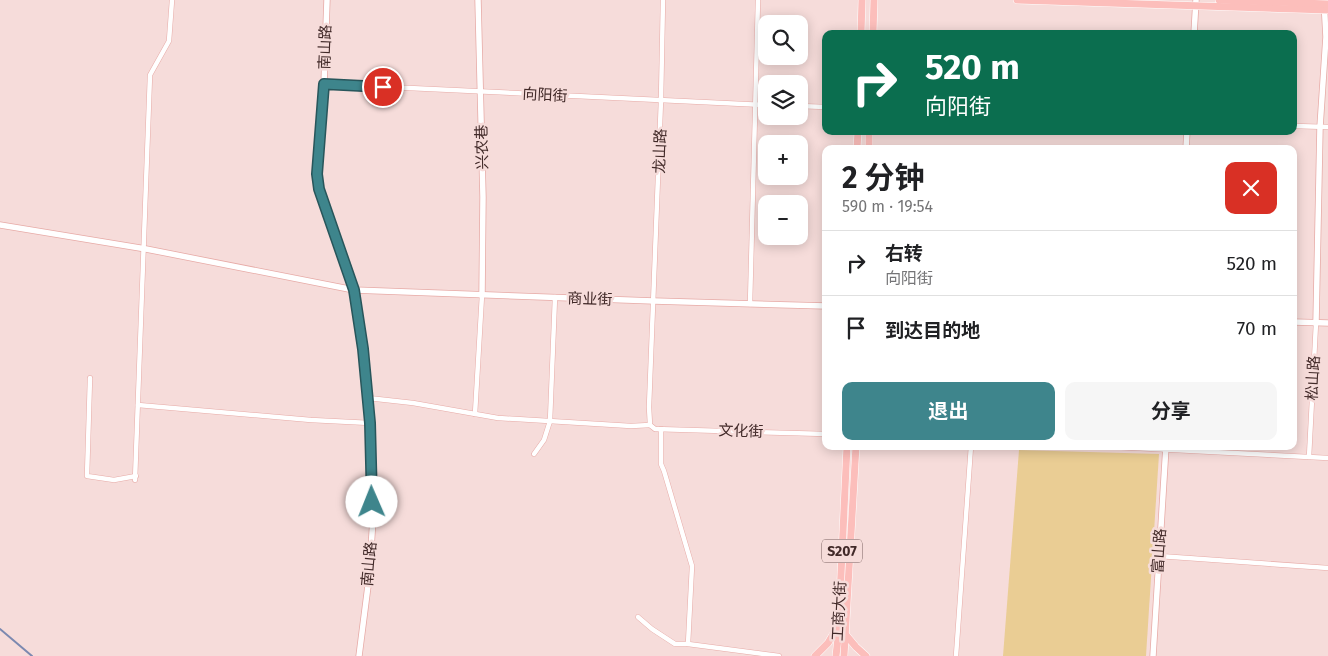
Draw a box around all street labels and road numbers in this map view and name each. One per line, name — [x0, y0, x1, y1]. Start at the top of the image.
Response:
street label: 南山路 — [315, 24, 335, 70]
street label: 向阳街 — [522, 85, 568, 105]
street label: 兴农巷 — [473, 124, 491, 170]
street label: 龙山路 — [650, 128, 670, 174]
street label: 商业街 — [567, 289, 613, 309]
street label: 松山路 — [1303, 355, 1323, 401]
street label: 文化街 — [718, 421, 764, 441]
street label: 富山路 — [1148, 528, 1170, 574]
road number: S207 — [822, 540, 862, 562]
street label: 南山路 — [358, 541, 380, 587]
street label: 工商大街 — [828, 581, 850, 641]

